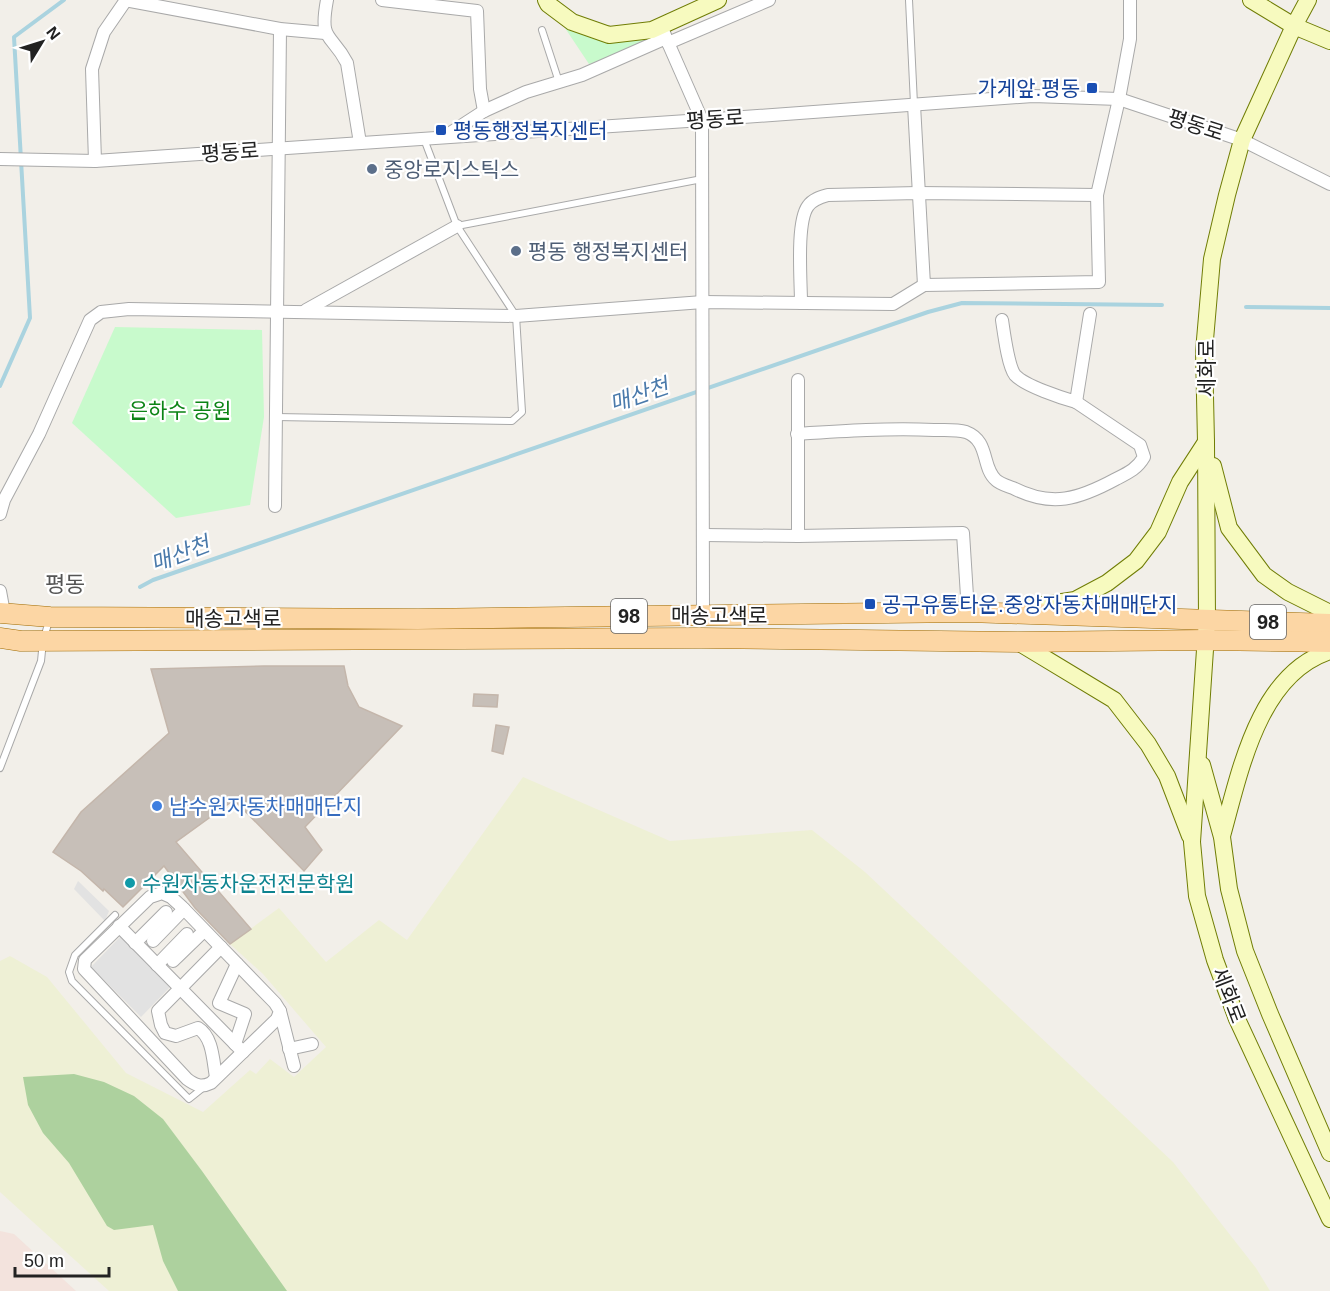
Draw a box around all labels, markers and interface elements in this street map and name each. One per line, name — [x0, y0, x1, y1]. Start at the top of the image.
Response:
north arrow — [12, 12, 72, 72]
text: N — [43, 23, 64, 43]
place label: 가게앞.평동 — [978, 77, 1080, 100]
marker: 가게앞.평동 — [1085, 81, 1099, 95]
street label: 평동로 — [1165, 105, 1227, 145]
street label: 평동로 — [685, 106, 745, 132]
place label: 평동행정복지센터 — [453, 119, 608, 142]
marker: 평동행정복지센터 — [434, 123, 448, 137]
street label: 평동로 — [200, 139, 260, 165]
place label: 중앙로지스틱스 — [384, 158, 519, 181]
marker: 중앙로지스틱스 — [365, 162, 379, 176]
place label: 평동 행정복지센터 — [528, 240, 688, 263]
marker: 평동 행정복지센터 — [509, 244, 523, 258]
street label: 세화로 — [1195, 339, 1218, 397]
water label: 매산천 — [606, 372, 674, 417]
park label: 은하수 공원 — [129, 399, 231, 422]
water label: 매산천 — [147, 530, 215, 577]
district label: 평동 — [45, 572, 85, 597]
place label: 공구유통타운.중앙자동차매매단지 — [882, 593, 1178, 616]
marker: 공구유통타운.중앙자동차매매단지 — [863, 597, 877, 611]
road number: 98 — [611, 599, 647, 633]
street label: 매송고색로 — [671, 604, 767, 627]
road number: 98 — [1250, 605, 1286, 639]
street label: 매송고색로 — [185, 607, 281, 630]
place label: 남수원자동차매매단지 — [169, 795, 362, 818]
marker: 남수원자동차매매단지 — [150, 799, 164, 813]
place label: 수원자동차운전전문학원 — [142, 872, 355, 895]
marker: 수원자동차운전전문학원 — [123, 876, 137, 890]
street label: 세화로 — [1208, 964, 1250, 1026]
scale bar — [15, 1240, 110, 1278]
text: 50 m — [24, 1251, 64, 1271]

